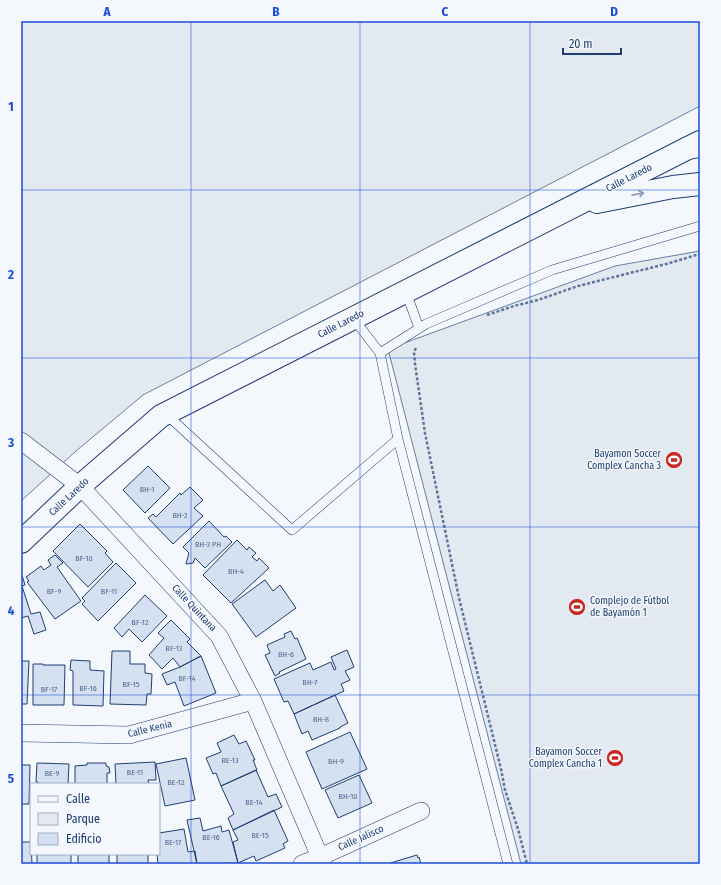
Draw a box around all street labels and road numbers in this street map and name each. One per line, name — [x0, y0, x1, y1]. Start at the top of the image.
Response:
street label: Calle Laredo — [604, 161, 654, 195]
street label: Calle Laredo — [316, 307, 366, 341]
street label: Calle Laredo — [46, 475, 92, 519]
street label: Calle Quintana — [169, 582, 219, 634]
street label: Calle Kenia — [127, 718, 173, 740]
street label: Calle Jalisco — [336, 823, 386, 853]

